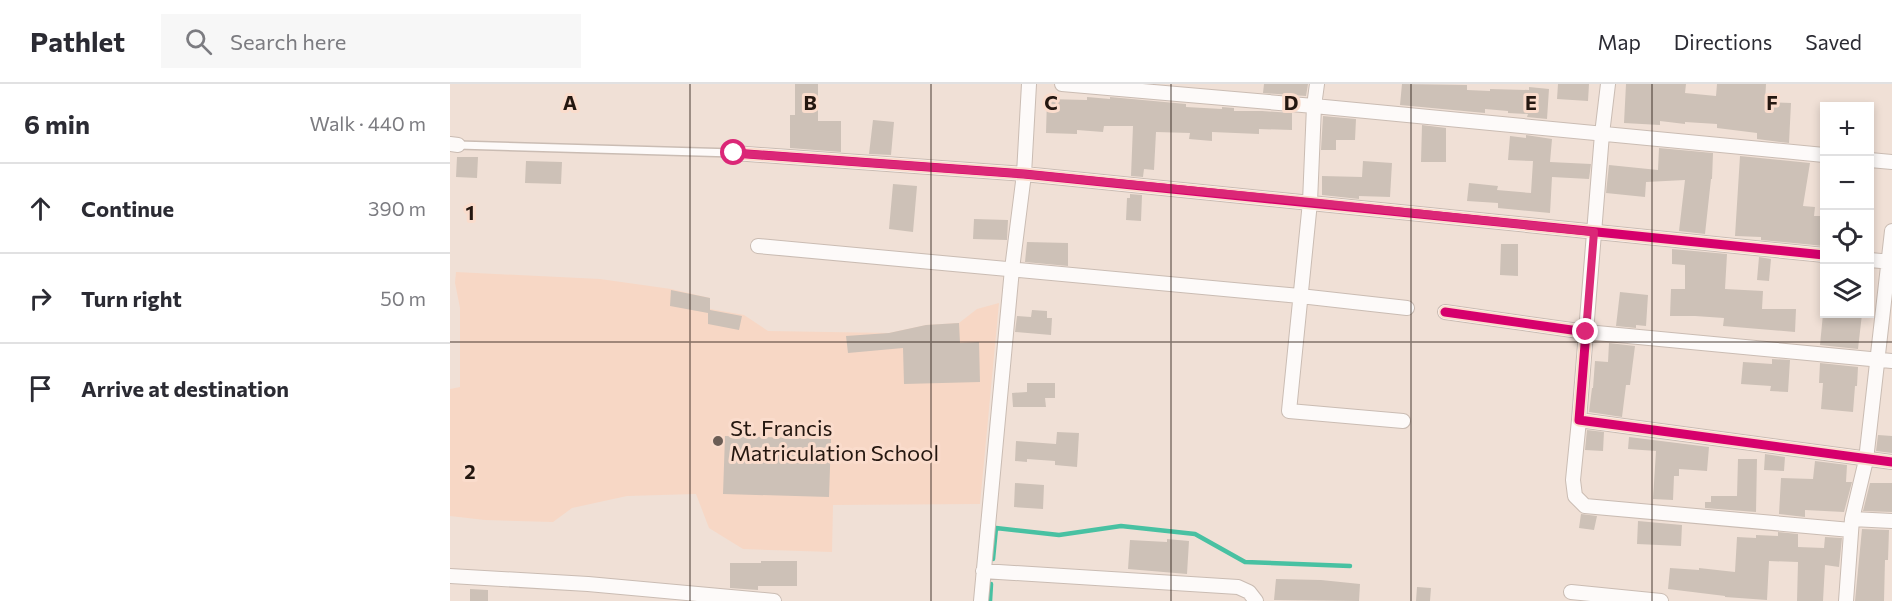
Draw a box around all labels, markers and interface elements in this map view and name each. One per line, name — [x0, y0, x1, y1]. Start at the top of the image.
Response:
search box — [161, 14, 581, 68]
text: Pathlet — [30, 24, 125, 58]
icon: search — [182, 25, 215, 58]
text: Search here — [230, 28, 346, 55]
text: Map — [1598, 29, 1641, 54]
text: Directions — [1674, 29, 1772, 54]
text: Saved — [1805, 29, 1862, 54]
text: A — [563, 90, 577, 114]
text: B — [803, 90, 817, 114]
text: C — [1044, 90, 1058, 114]
text: D — [1284, 90, 1298, 114]
text: E — [1525, 90, 1537, 114]
text: F — [1766, 90, 1778, 114]
map controls — [1820, 102, 1874, 318]
button: + — [1820, 102, 1874, 156]
text: 6 min — [24, 108, 90, 139]
text: Walk · 440 m — [310, 111, 426, 135]
route start — [720, 139, 746, 165]
button: − — [1820, 156, 1874, 210]
icon: ahead — [24, 192, 57, 225]
text: Continue — [81, 195, 174, 222]
text: 390 m — [368, 196, 426, 220]
text: 1 — [465, 200, 475, 224]
button: locate — [1820, 210, 1874, 264]
button: layers — [1820, 264, 1874, 318]
icon: right — [24, 282, 57, 315]
text: Turn right — [81, 285, 182, 312]
text: 50 m — [380, 286, 426, 310]
route end — [1572, 318, 1598, 344]
icon: arrive — [24, 372, 57, 405]
text: Arrive at destination — [81, 375, 289, 402]
place label: St. Francis Matriculation School — [730, 414, 939, 466]
marker: St. Francis Matriculation School — [711, 434, 725, 448]
text: 2 — [464, 459, 476, 483]

